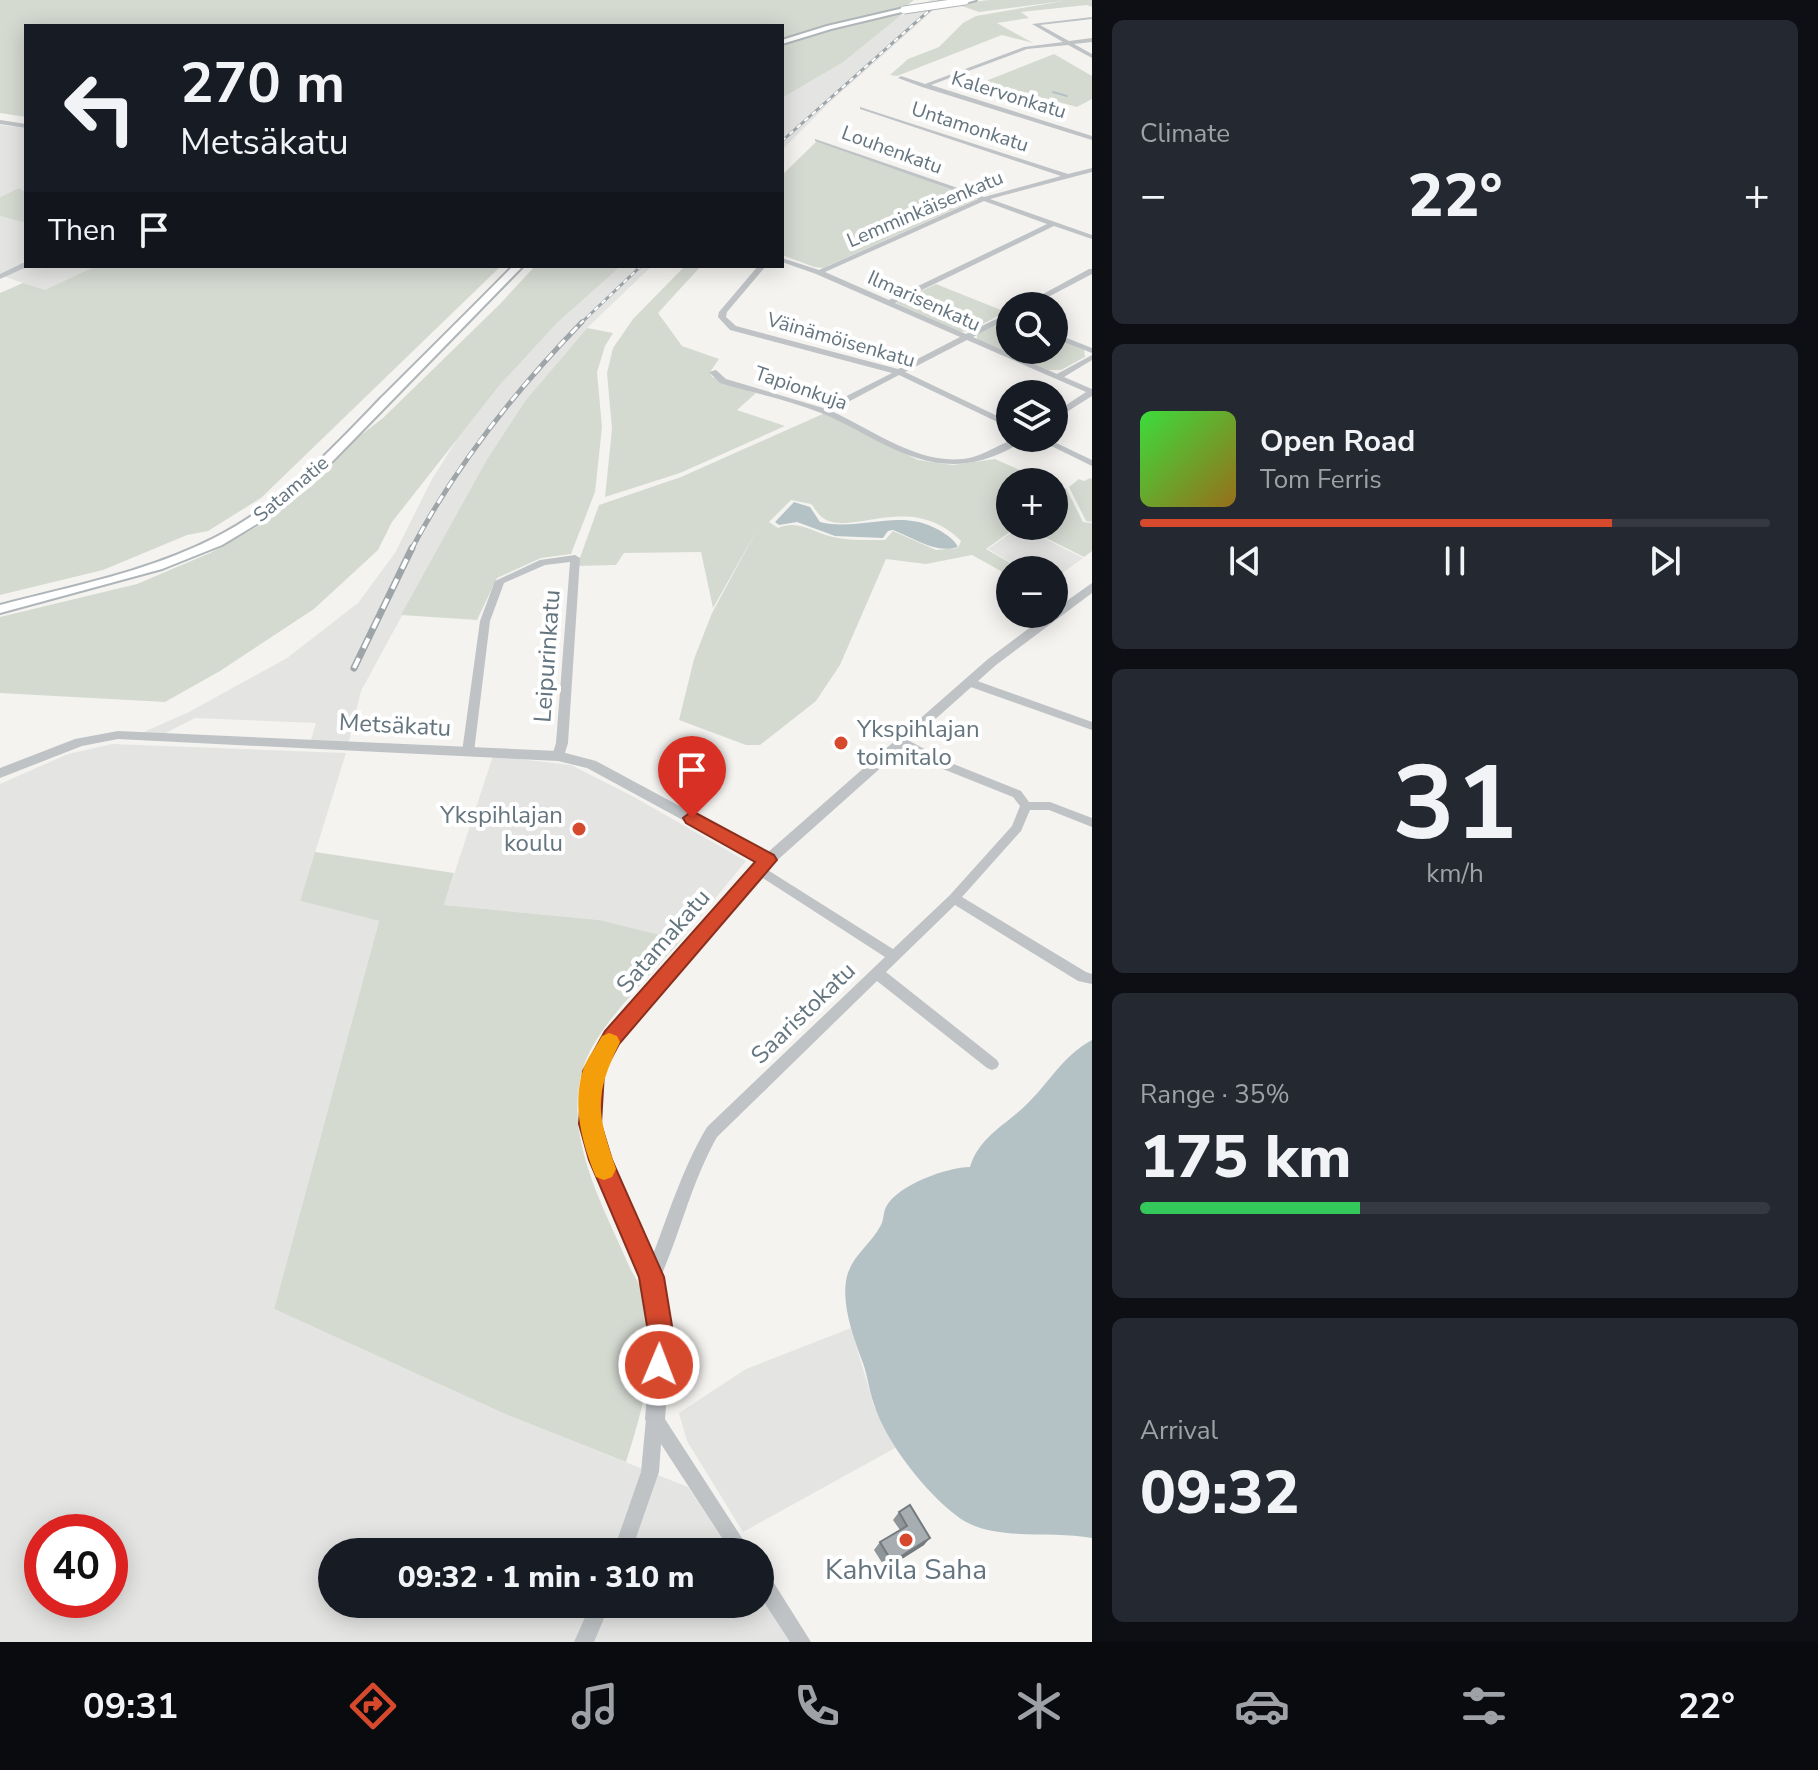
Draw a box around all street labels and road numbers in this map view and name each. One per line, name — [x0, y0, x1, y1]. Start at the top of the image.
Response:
street label: Kalervonkatu — [948, 65, 1070, 125]
street label: Untamonkatu — [908, 95, 1032, 159]
street label: Louhenkatu — [838, 119, 946, 181]
street label: Lemminkäisenkatu — [843, 164, 1007, 254]
street label: Ilmarisenkatu — [863, 264, 985, 338]
street label: Väinämöisenkatu — [763, 306, 918, 374]
street label: Tapionkuja — [751, 360, 851, 416]
street label: Satamatie — [248, 450, 334, 528]
street label: Leipurinkatu — [526, 589, 568, 723]
street label: Metsäkatu — [338, 706, 452, 744]
street label: Satamakatu — [609, 882, 717, 1000]
street label: Saaristokatu — [744, 955, 862, 1071]

